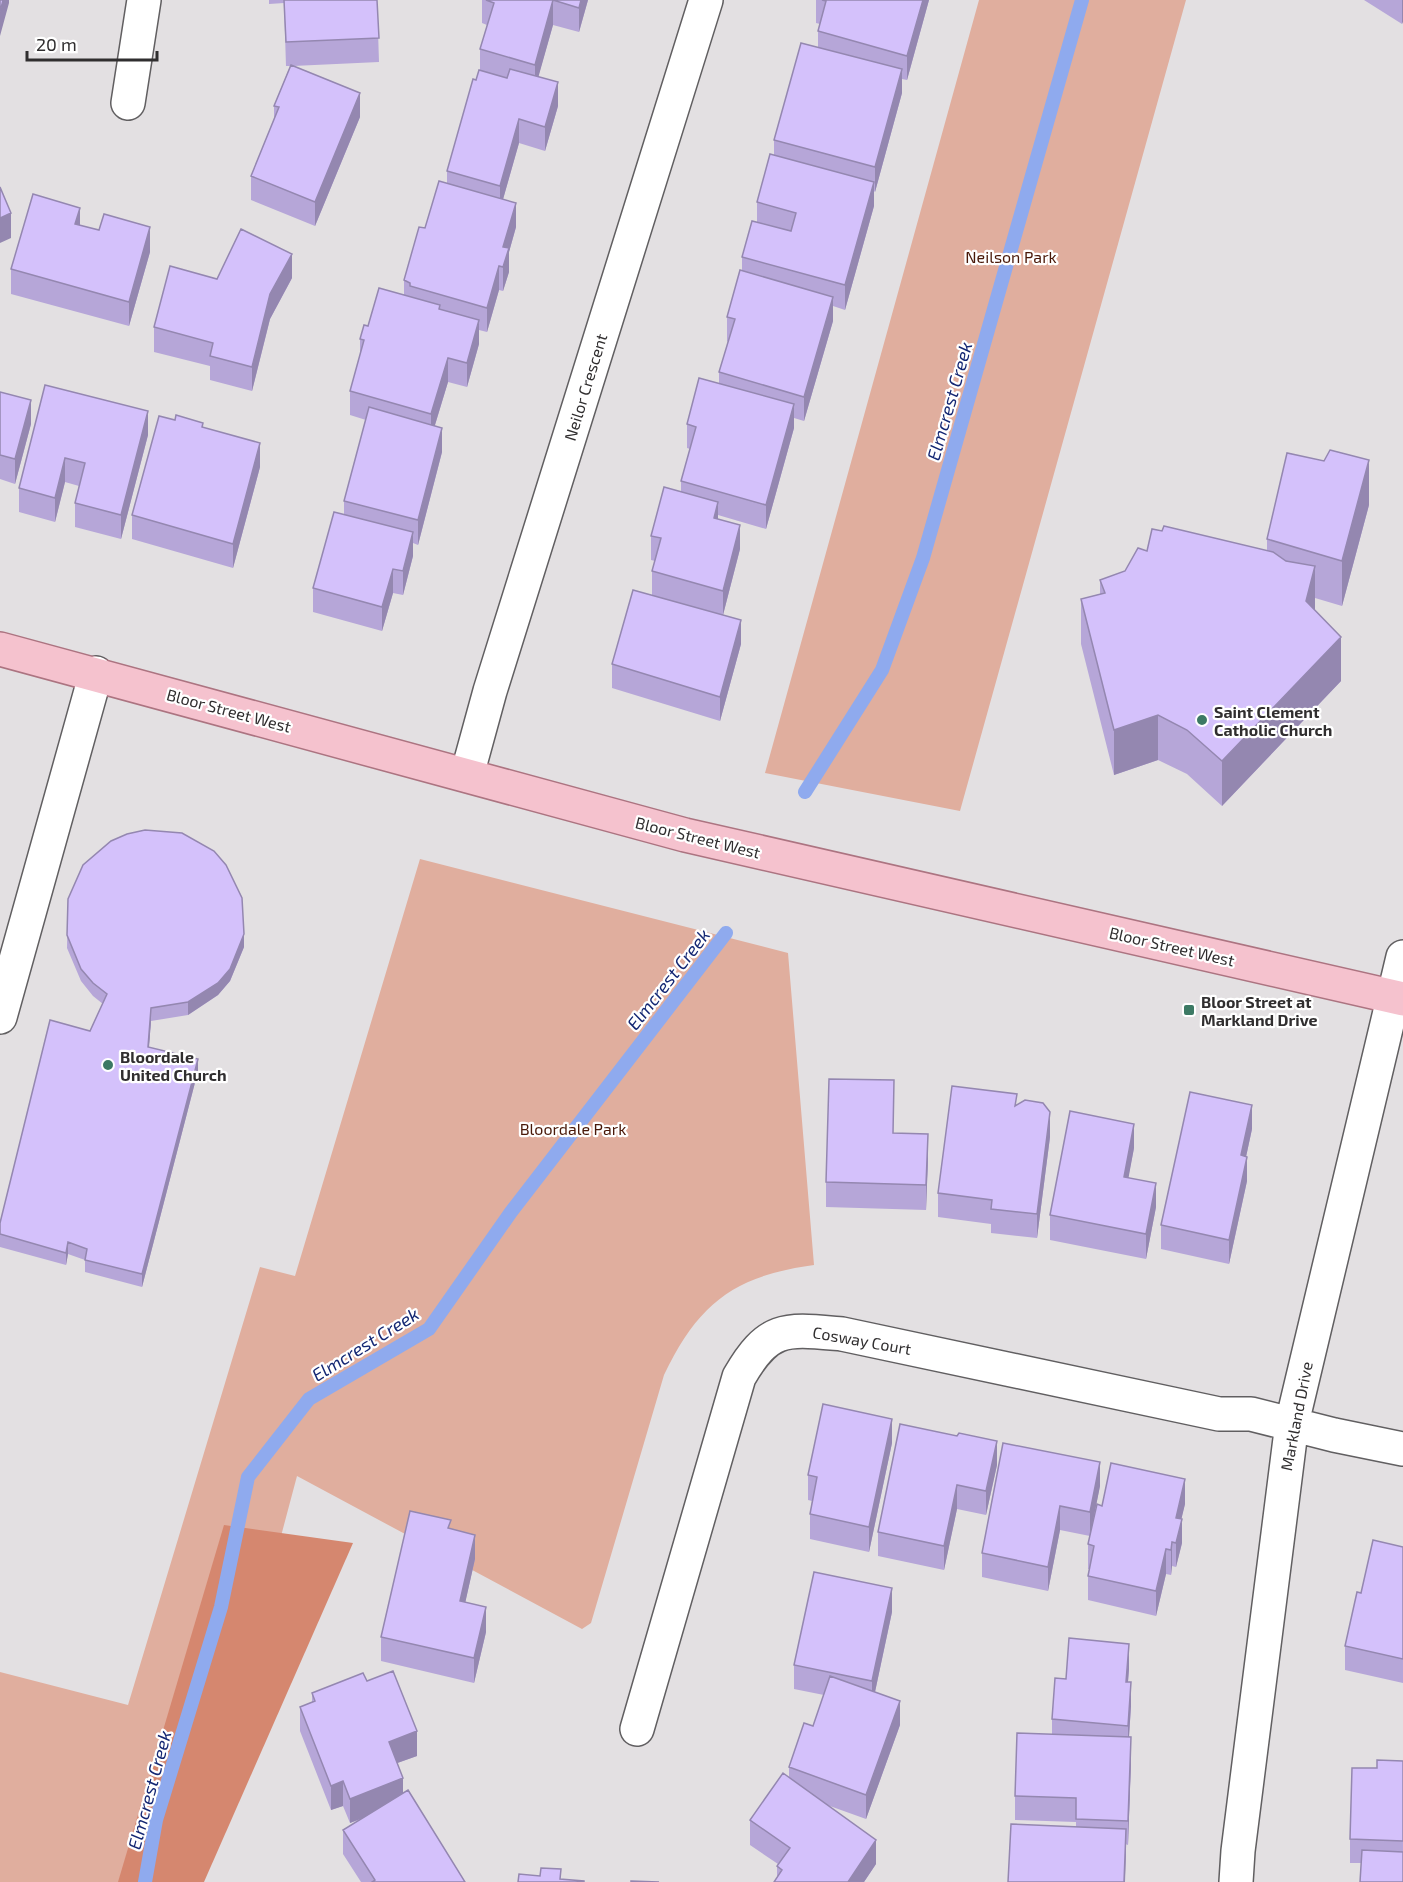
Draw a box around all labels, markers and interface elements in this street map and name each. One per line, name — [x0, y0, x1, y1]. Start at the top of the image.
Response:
scale bar — [27, 24, 158, 62]
text: 20 m — [36, 33, 77, 55]
park label: Neilson Park — [965, 247, 1057, 266]
street label: Neilor Crescent — [560, 331, 610, 443]
water label: Elmcrest Creek — [922, 339, 976, 463]
street label: Bloor Street West — [165, 684, 293, 736]
place label: Saint Clement Catholic Church — [1214, 702, 1332, 739]
marker: Saint Clement Catholic Church — [1195, 713, 1209, 727]
street label: Bloor Street West — [634, 812, 762, 862]
street label: Bloor Street West — [1107, 922, 1237, 970]
water label: Elmcrest Creek — [622, 924, 714, 1034]
place label: Bloor Street at Markland Drive — [1201, 992, 1318, 1029]
marker: Bloor Street at Markland Drive — [1182, 1003, 1196, 1017]
place label: Bloordale United Church — [120, 1047, 227, 1084]
marker: Bloordale United Church — [101, 1058, 115, 1072]
park label: Bloordale Park — [520, 1119, 626, 1138]
water label: Elmcrest Creek — [307, 1302, 423, 1386]
street label: Cosway Court — [811, 1322, 913, 1358]
street label: Markland Drive — [1276, 1360, 1316, 1472]
water label: Elmcrest Creek — [123, 1728, 175, 1852]

